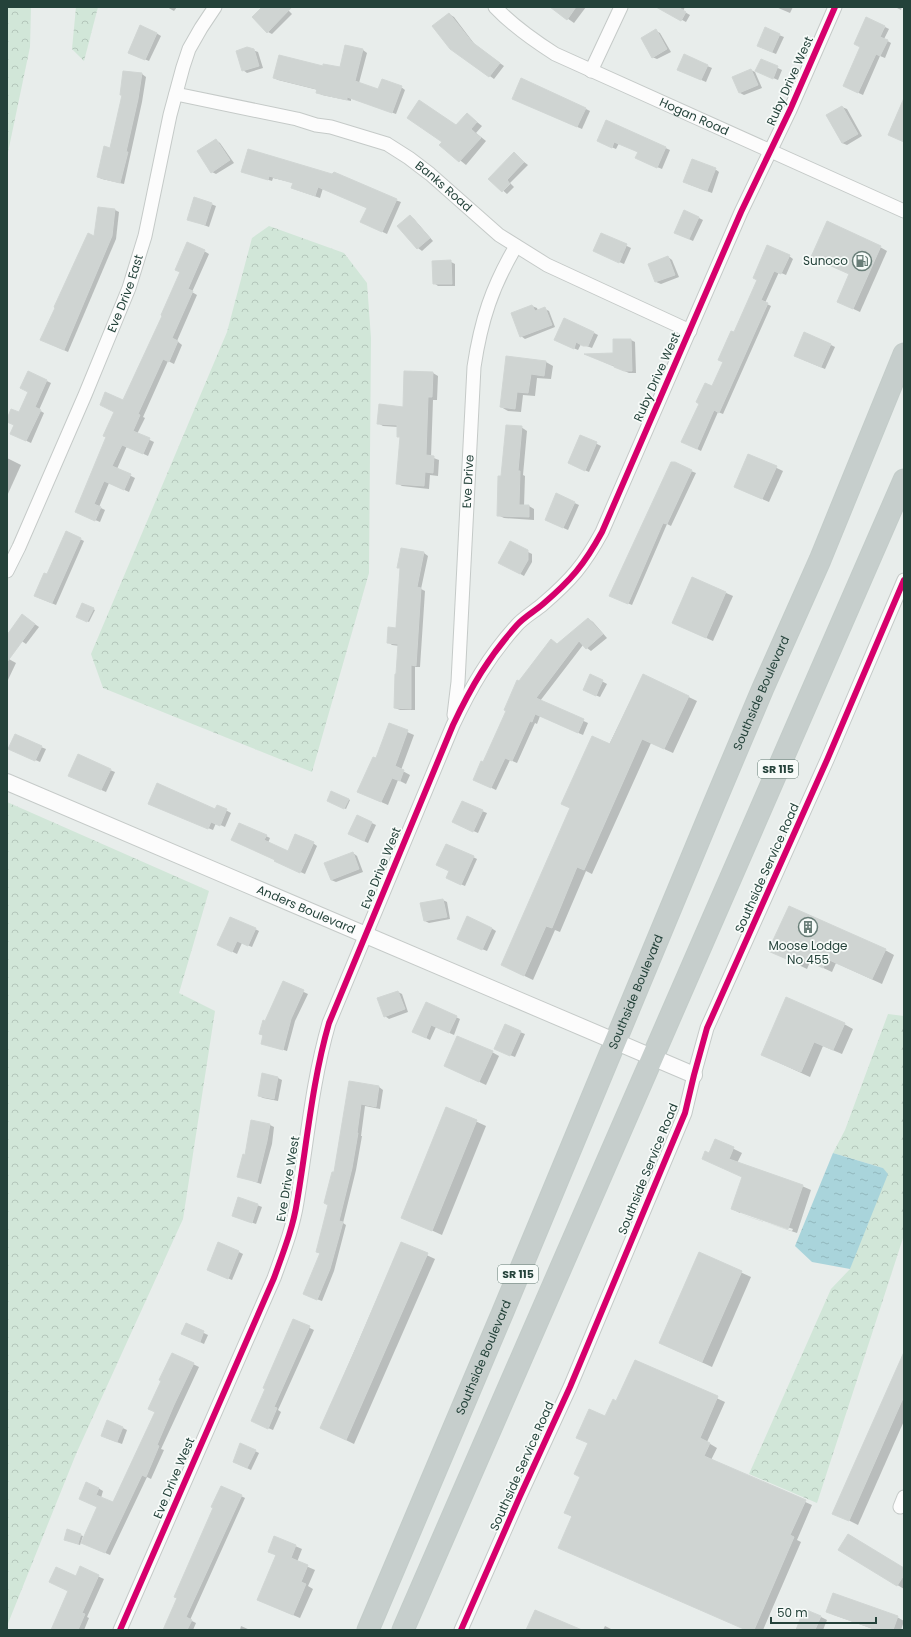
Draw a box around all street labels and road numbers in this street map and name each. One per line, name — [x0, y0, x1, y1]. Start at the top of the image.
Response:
street label: Ruby Drive West — [762, 33, 817, 128]
street label: Hogan Road — [657, 93, 732, 139]
street label: Banks Road — [412, 157, 476, 215]
street label: Eve Drive East — [103, 252, 147, 335]
street label: Ruby Drive West — [629, 329, 684, 424]
street label: Eve Drive — [458, 454, 478, 509]
street label: Southside Boulevard — [729, 633, 793, 753]
road number: SR 115 — [758, 760, 798, 778]
street label: Southside Service Road — [730, 800, 803, 935]
street label: Eve Drive West — [356, 824, 405, 911]
street label: Anders Boulevard — [254, 880, 358, 938]
street label: Southside Boulevard — [604, 932, 667, 1052]
street label: Southside Service Road — [613, 1101, 682, 1237]
street label: Eve Drive West — [272, 1135, 303, 1223]
road number: SR 115 — [498, 1265, 538, 1283]
street label: Southside Boulevard — [451, 1297, 515, 1417]
street label: Southside Service Road — [485, 1398, 558, 1533]
street label: Eve Drive West — [149, 1435, 198, 1521]

